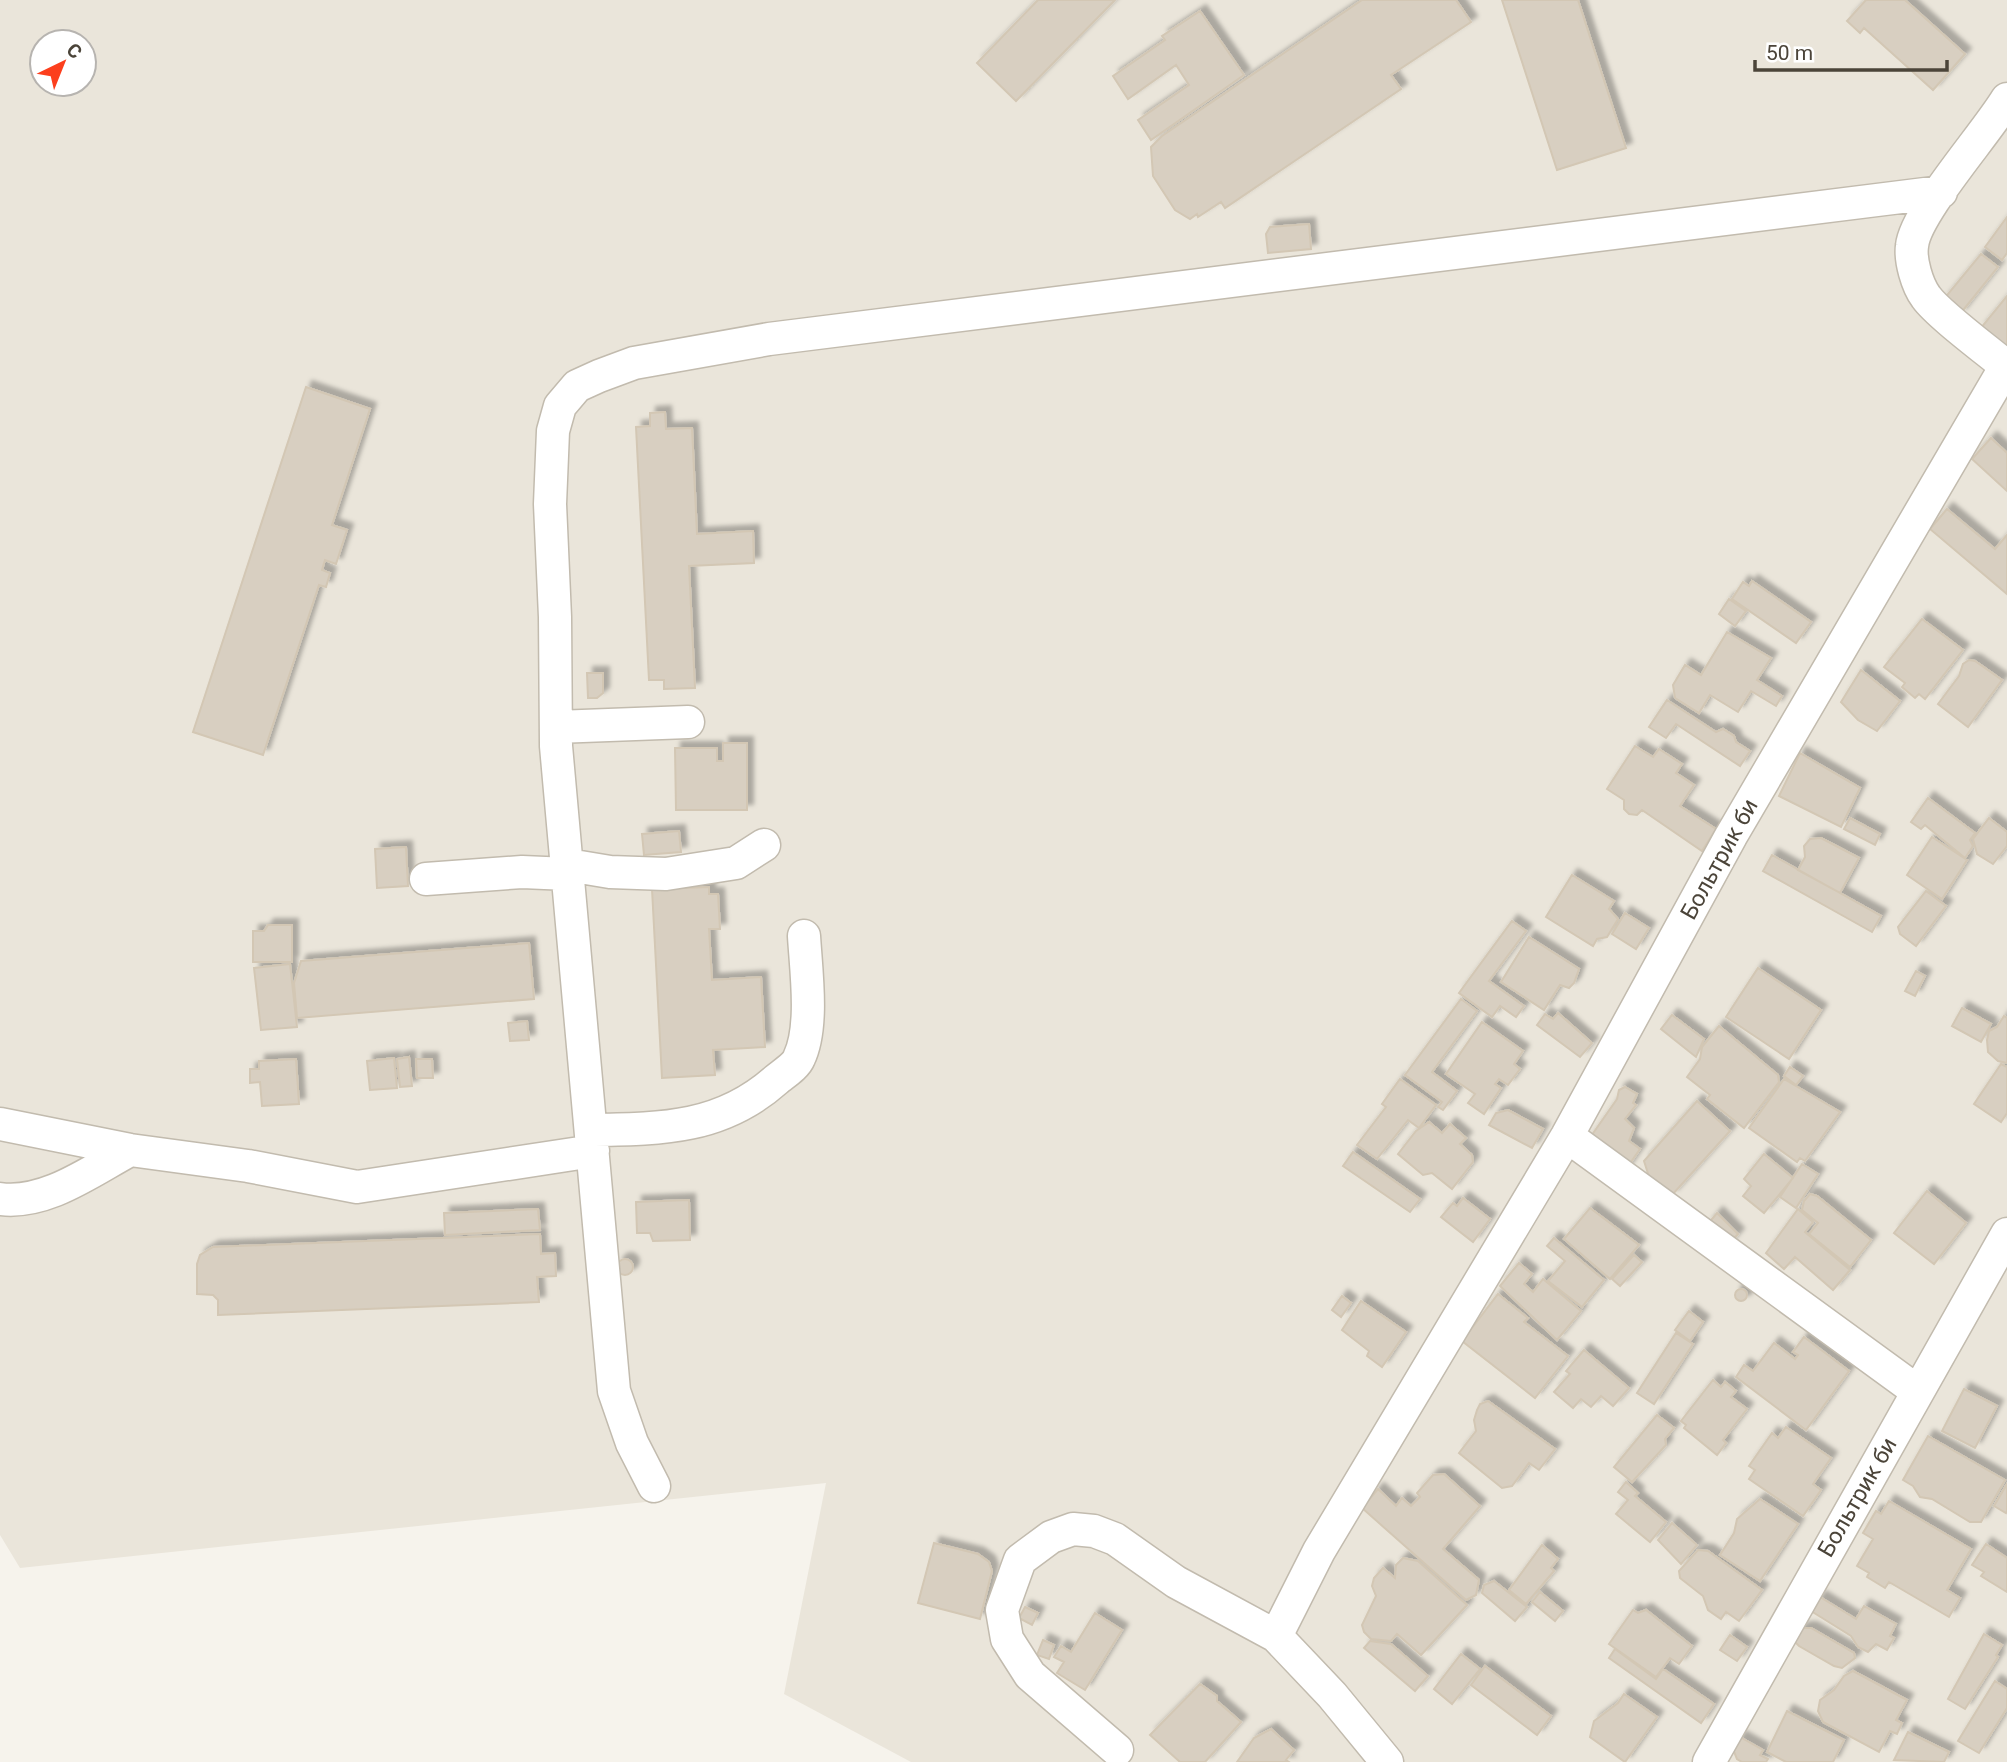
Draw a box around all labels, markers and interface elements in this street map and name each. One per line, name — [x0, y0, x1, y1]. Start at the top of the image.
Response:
north arrow — [28, 28, 98, 98]
scale bar — [1755, 28, 1948, 72]
text: С — [62, 38, 87, 64]
text: 50 m — [1766, 41, 1813, 65]
street label: Больтрик би — [1675, 794, 1764, 924]
street label: Больтрик би — [1812, 1433, 1903, 1562]

